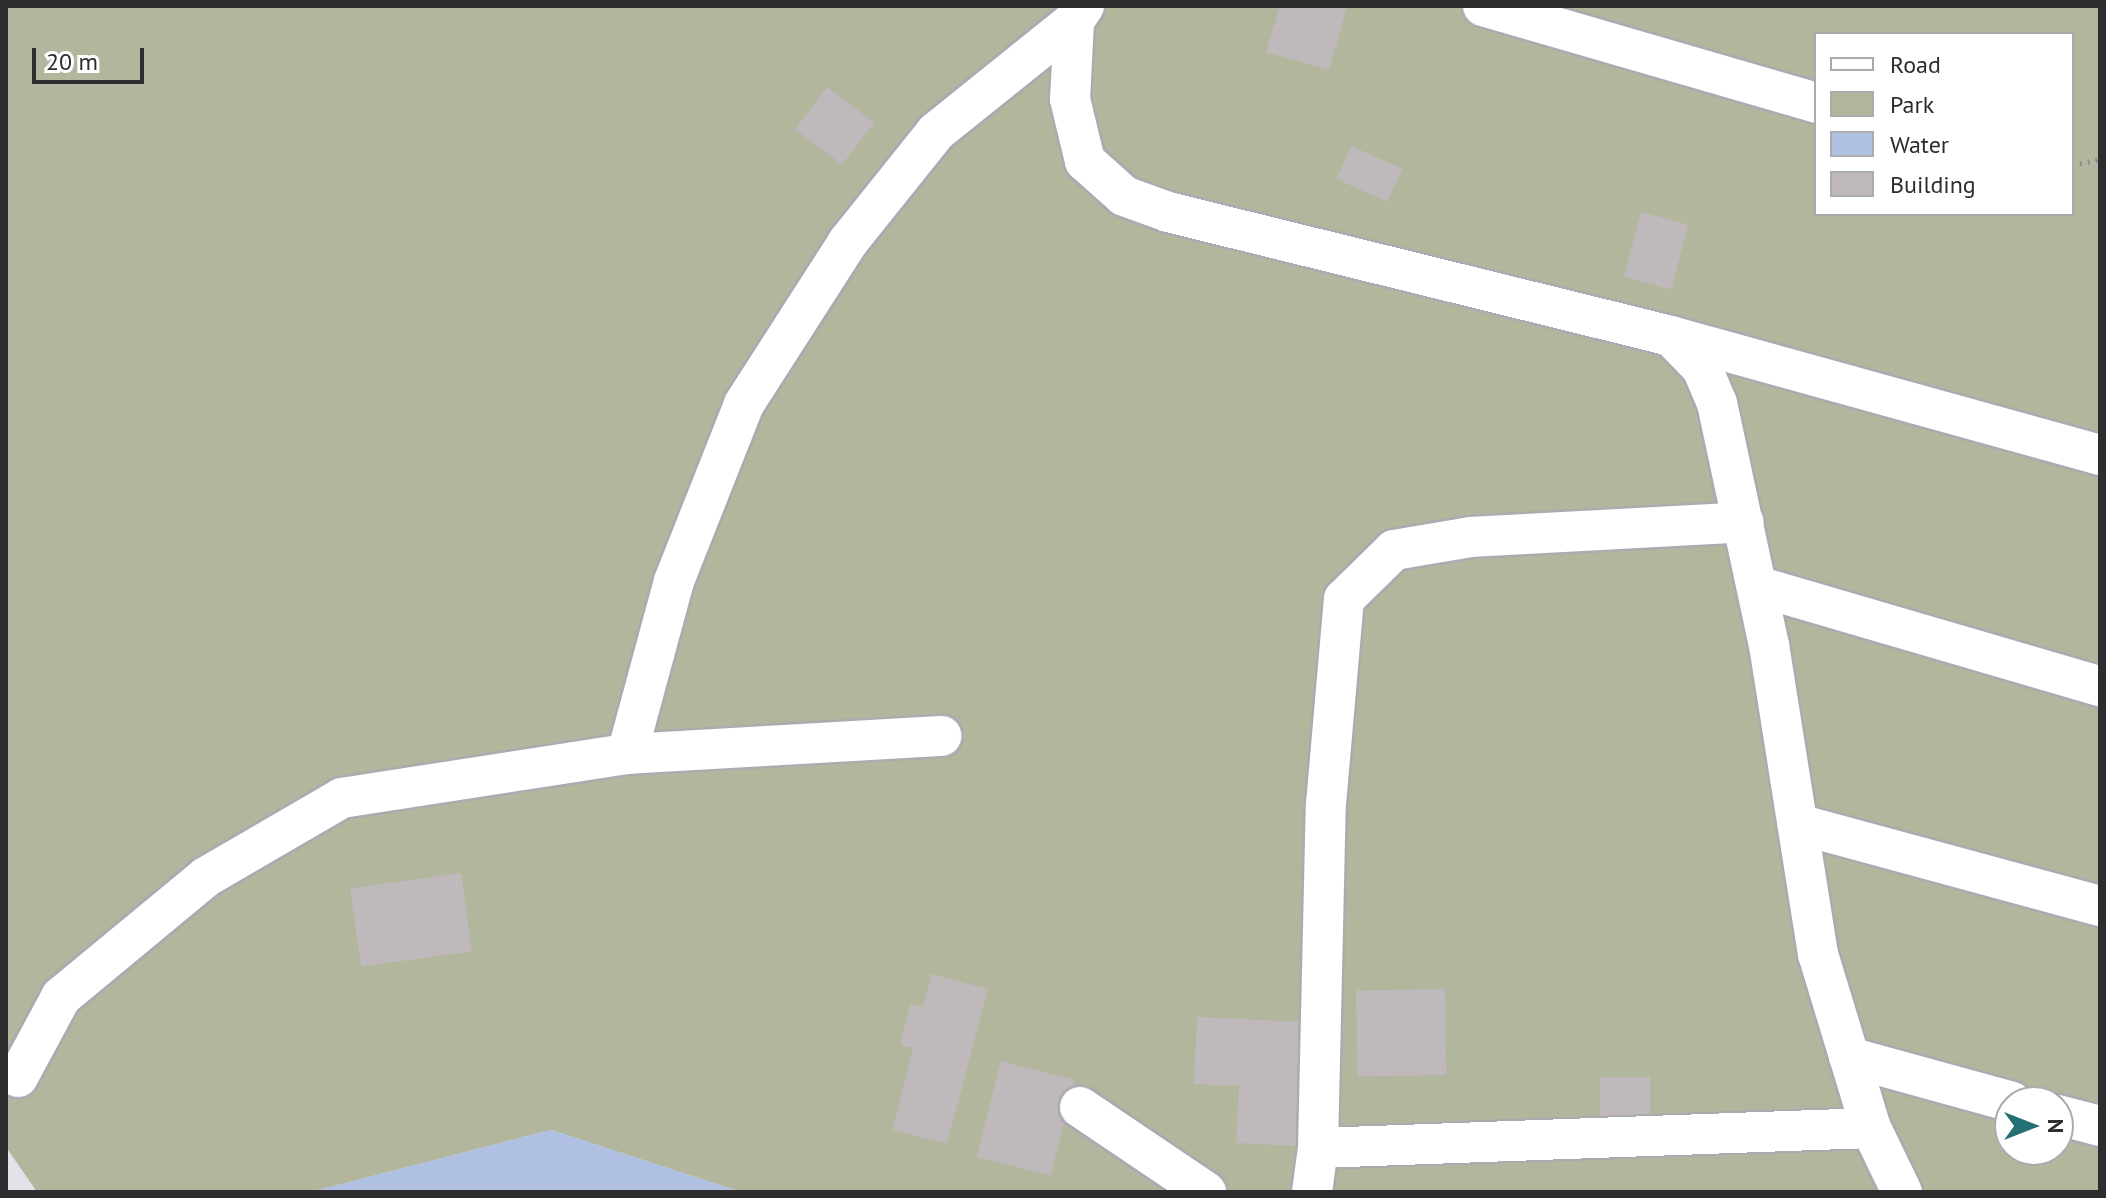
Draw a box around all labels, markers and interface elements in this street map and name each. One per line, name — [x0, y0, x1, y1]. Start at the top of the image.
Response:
scale bar — [36, 32, 148, 82]
legend — [1814, 32, 2074, 216]
text: 20 m — [46, 46, 98, 77]
text: Road — [1890, 49, 1941, 80]
text: Park — [1890, 89, 1934, 120]
text: Water — [1890, 129, 1949, 160]
text: Building — [1890, 169, 1976, 200]
north arrow — [1994, 1086, 2074, 1166]
text: N — [2042, 1119, 2070, 1133]

